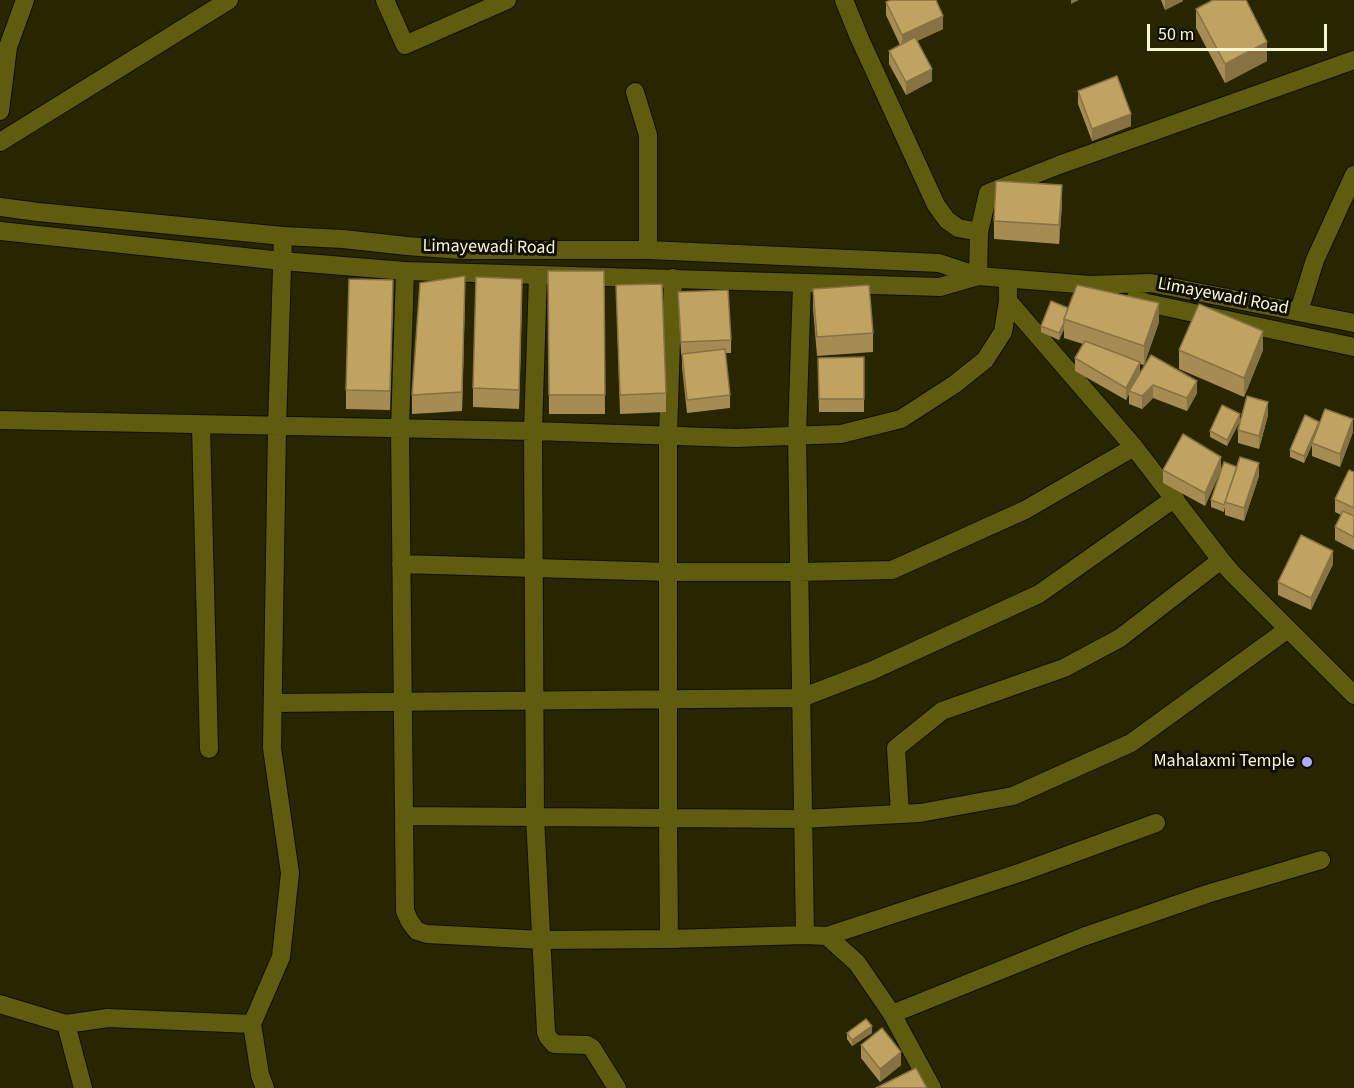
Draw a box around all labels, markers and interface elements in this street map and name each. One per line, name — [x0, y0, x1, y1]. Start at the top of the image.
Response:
scale bar — [1150, 12, 1330, 50]
text: 50 m — [1158, 22, 1194, 47]
street label: Limayewadi Road — [422, 236, 556, 260]
street label: Limayewadi Road — [1156, 274, 1290, 320]
place label: Mahalaxmi Temple — [1154, 751, 1295, 773]
marker: Mahalaxmi Temple — [1300, 755, 1314, 769]

